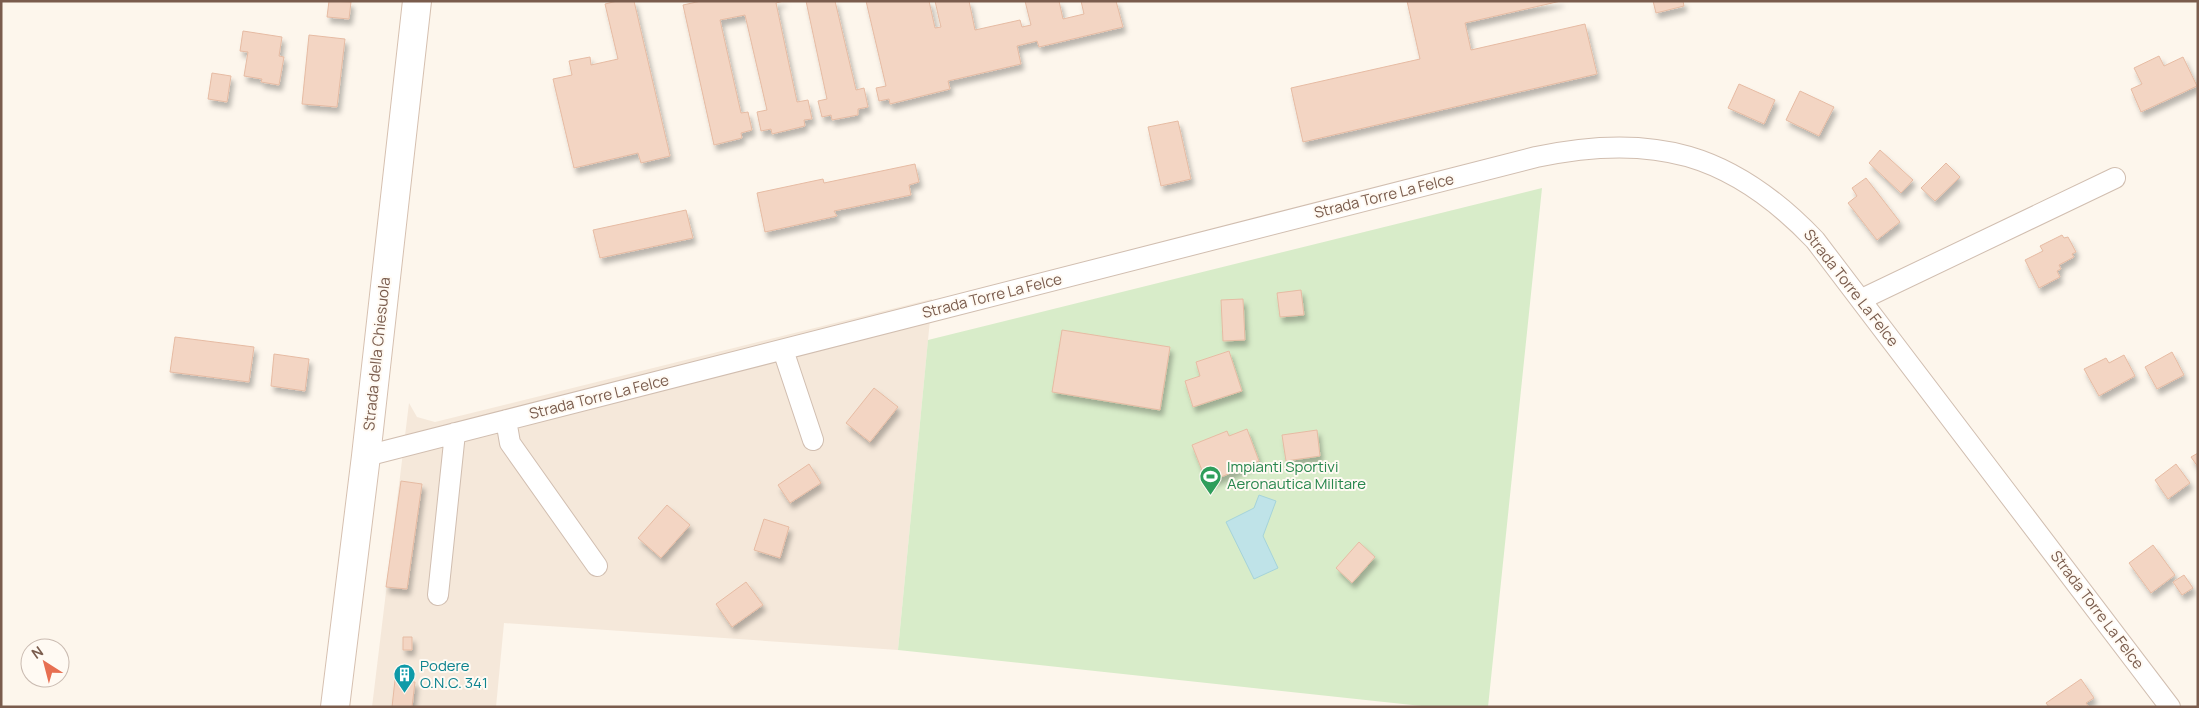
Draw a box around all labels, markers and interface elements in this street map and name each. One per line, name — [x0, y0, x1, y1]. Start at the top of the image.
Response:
street label: Strada Torre La Felce — [1312, 168, 1456, 223]
street label: Strada Torre La Felce — [1799, 225, 1904, 351]
street label: Strada Torre La Felce — [920, 268, 1064, 323]
street label: Strada della Chiesuola — [358, 276, 395, 432]
street label: Strada Torre La Felce — [527, 369, 671, 424]
place label: Impianti Sportivi Aeronautica Militare — [1227, 456, 1366, 494]
sports icon: Impianti Sportivi Aeronautica Militare — [1199, 464, 1223, 495]
street label: Strada Torre La Felce — [2046, 546, 2149, 673]
north arrow — [20, 638, 70, 688]
text: N — [27, 641, 47, 663]
place label: Podere O.N.C. 341 — [420, 655, 488, 693]
building icon: Podere O.N.C. 341 — [392, 663, 416, 694]

